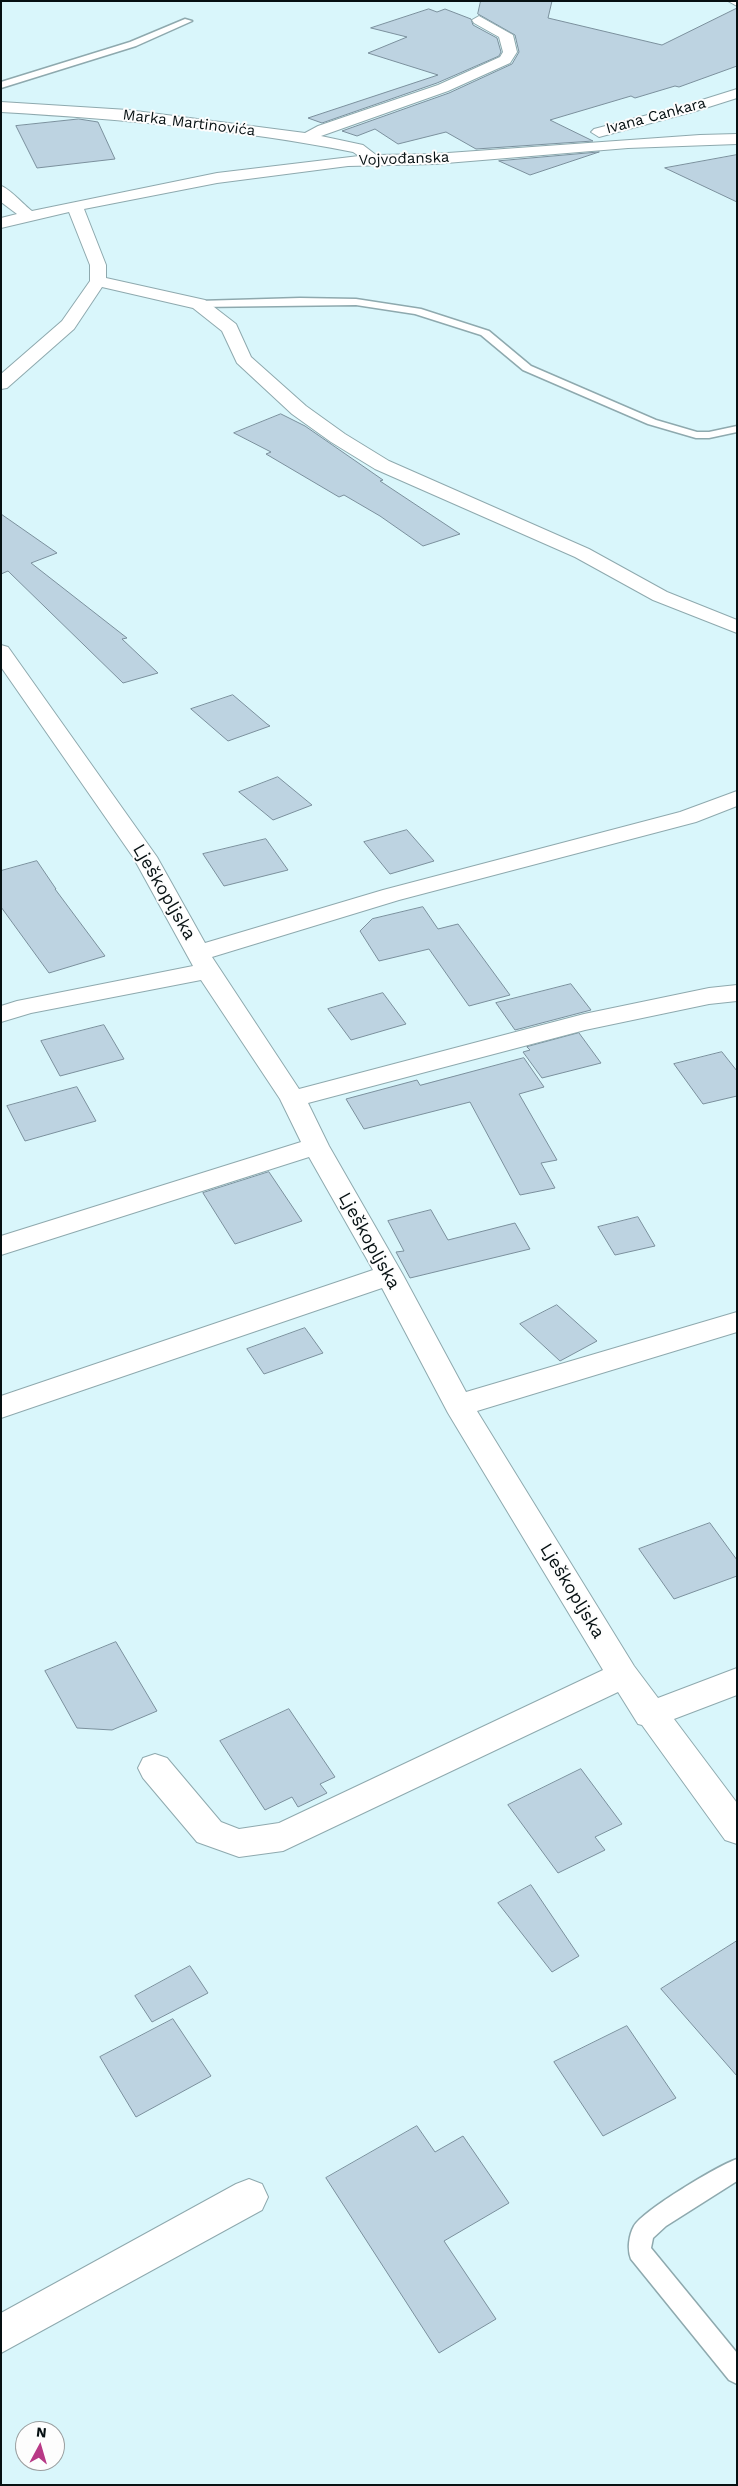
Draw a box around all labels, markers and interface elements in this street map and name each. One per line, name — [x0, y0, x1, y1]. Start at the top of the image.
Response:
street label: Ivana Cankara — [604, 94, 708, 138]
street label: Marka Martinovića — [122, 106, 256, 140]
street label: Vojvođanska — [358, 148, 450, 170]
street label: Lješkopljska — [128, 840, 200, 944]
street label: Lješkopljska — [334, 1189, 404, 1293]
street label: Lješkopljska — [535, 1539, 609, 1643]
north arrow — [15, 2421, 65, 2471]
text: N — [35, 2424, 47, 2441]

